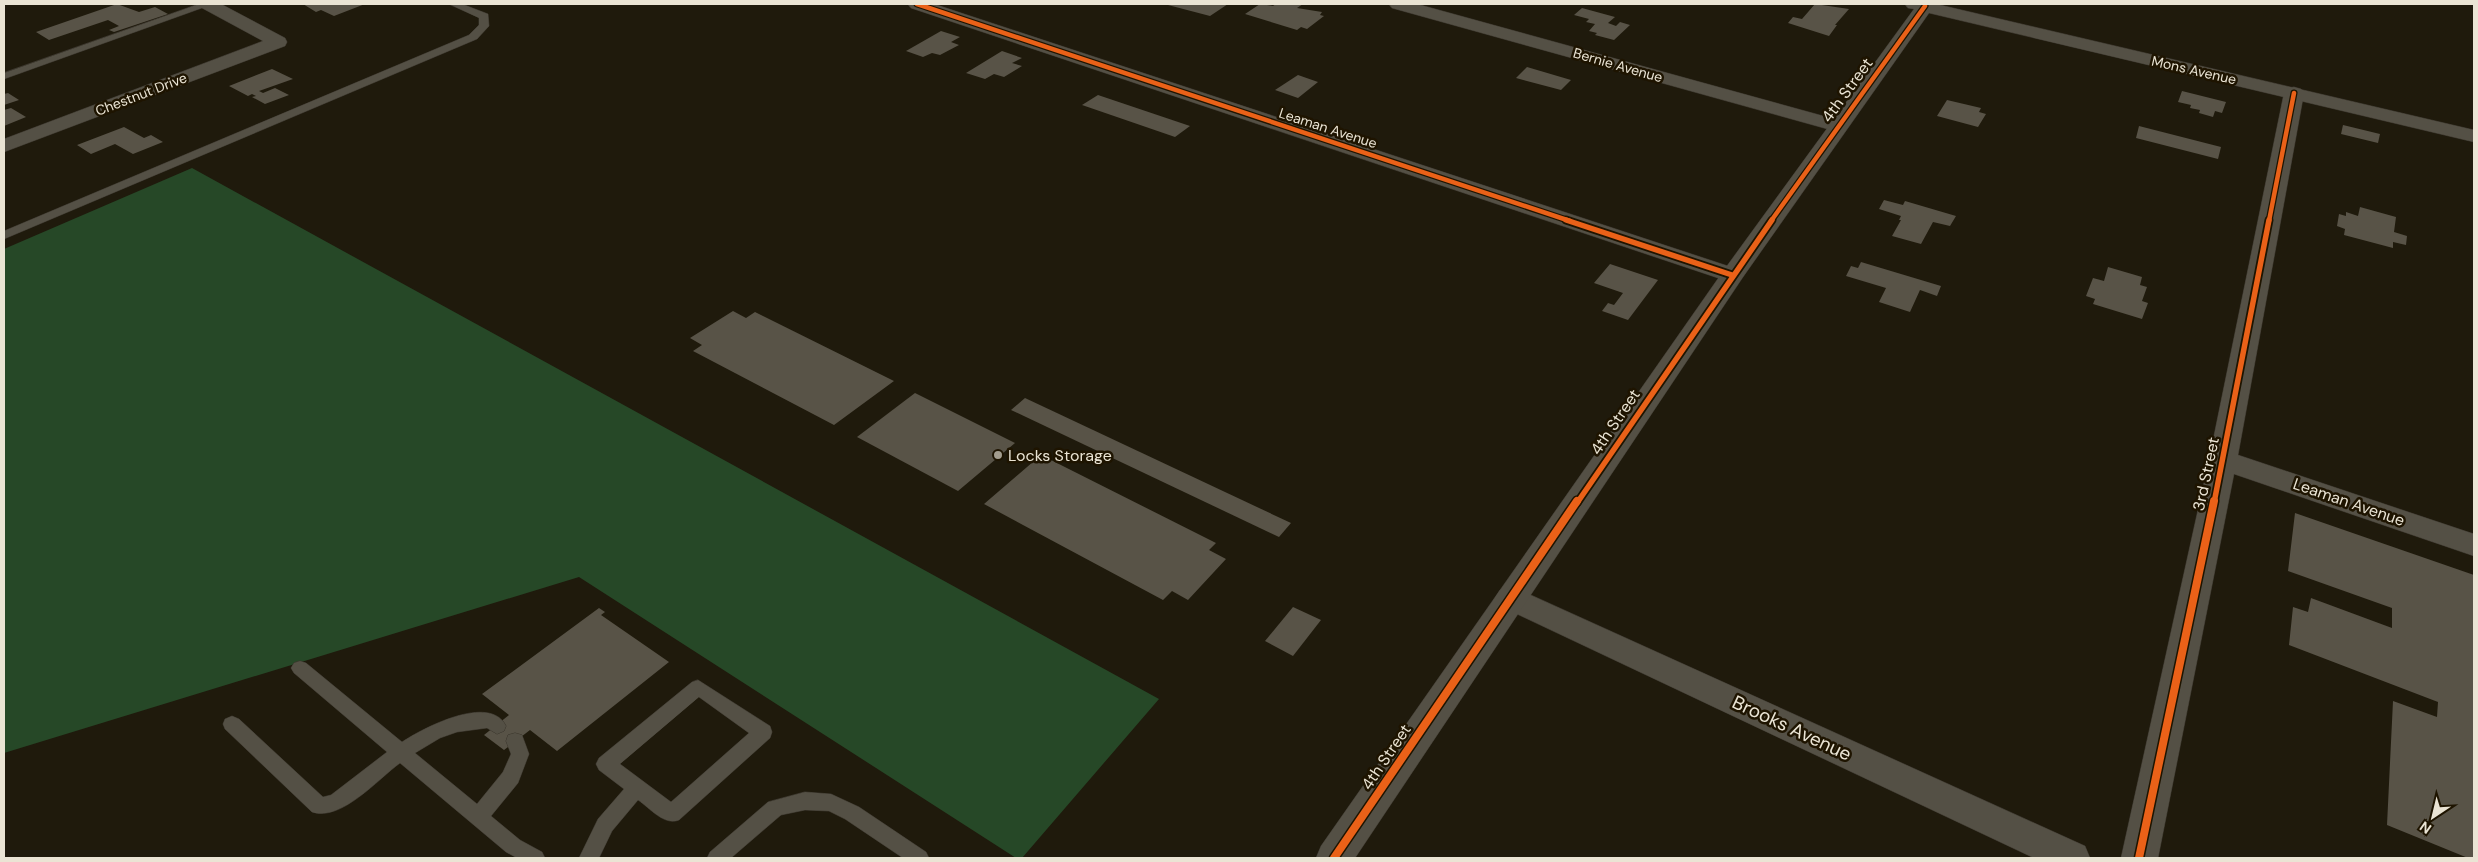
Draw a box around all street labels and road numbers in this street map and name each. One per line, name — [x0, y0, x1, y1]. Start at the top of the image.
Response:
street label: Bernie Avenue — [1571, 44, 1665, 86]
street label: Mons Avenue — [2150, 52, 2238, 89]
street label: 4th Street — [1817, 54, 1877, 126]
street label: Chestnut Drive — [93, 68, 189, 120]
street label: Leaman Avenue — [1277, 104, 1379, 152]
street label: 4th Street — [1585, 385, 1645, 459]
street label: 3rd Street — [2188, 435, 2224, 513]
street label: Leaman Avenue — [2290, 473, 2408, 531]
street label: Brooks Avenue — [1728, 689, 1856, 767]
street label: 4th Street — [1356, 720, 1416, 794]

